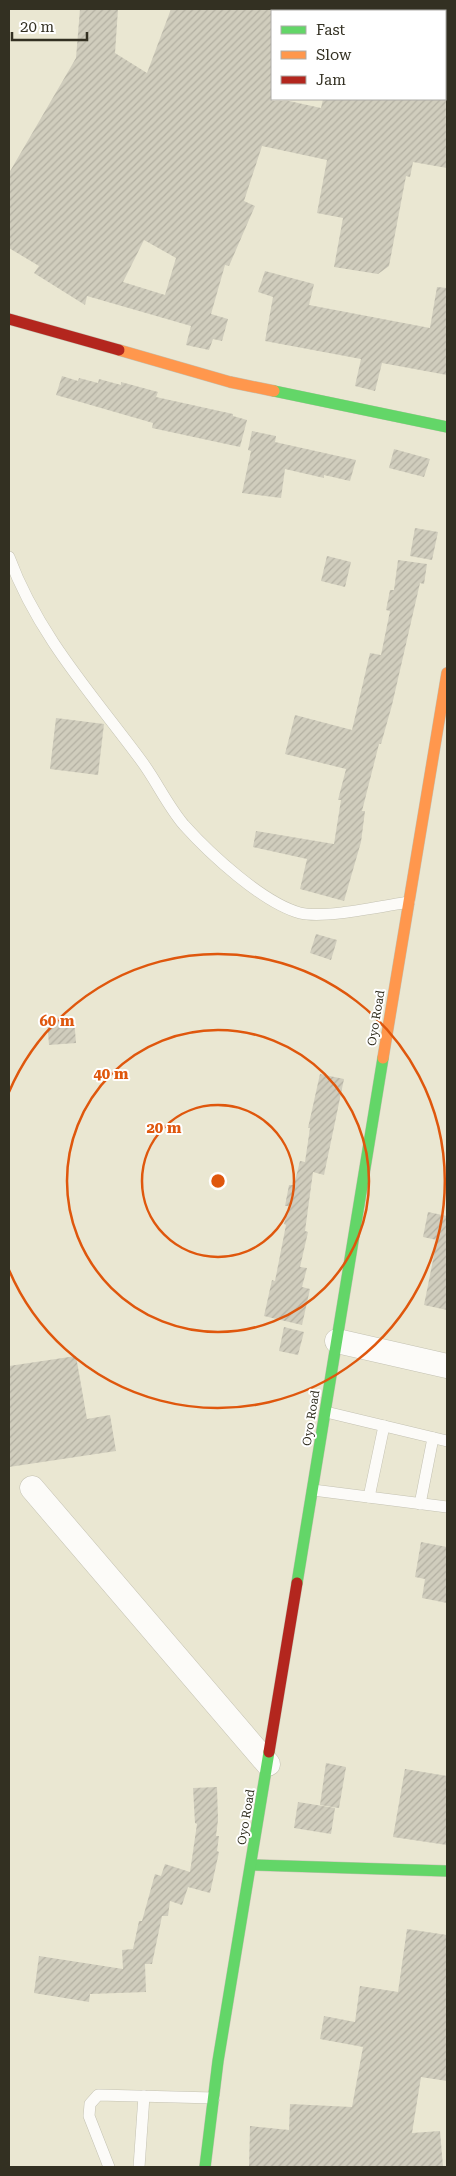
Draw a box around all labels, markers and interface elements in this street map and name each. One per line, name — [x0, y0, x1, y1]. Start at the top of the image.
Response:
scale bar — [12, 10, 88, 42]
legend — [271, 10, 446, 100]
text: 20 m — [20, 18, 55, 36]
text: Fast — [316, 21, 346, 39]
text: Slow — [316, 46, 352, 64]
text: Jam — [316, 71, 346, 89]
street label: Oyo Road — [365, 989, 387, 1047]
text: 60 m — [39, 1012, 75, 1030]
text: 40 m — [93, 1065, 129, 1083]
text: 20 m — [146, 1119, 182, 1137]
centre of rings — [209, 1172, 227, 1190]
street label: Oyo Road — [300, 1389, 322, 1447]
street label: Oyo Road — [235, 1788, 257, 1846]

